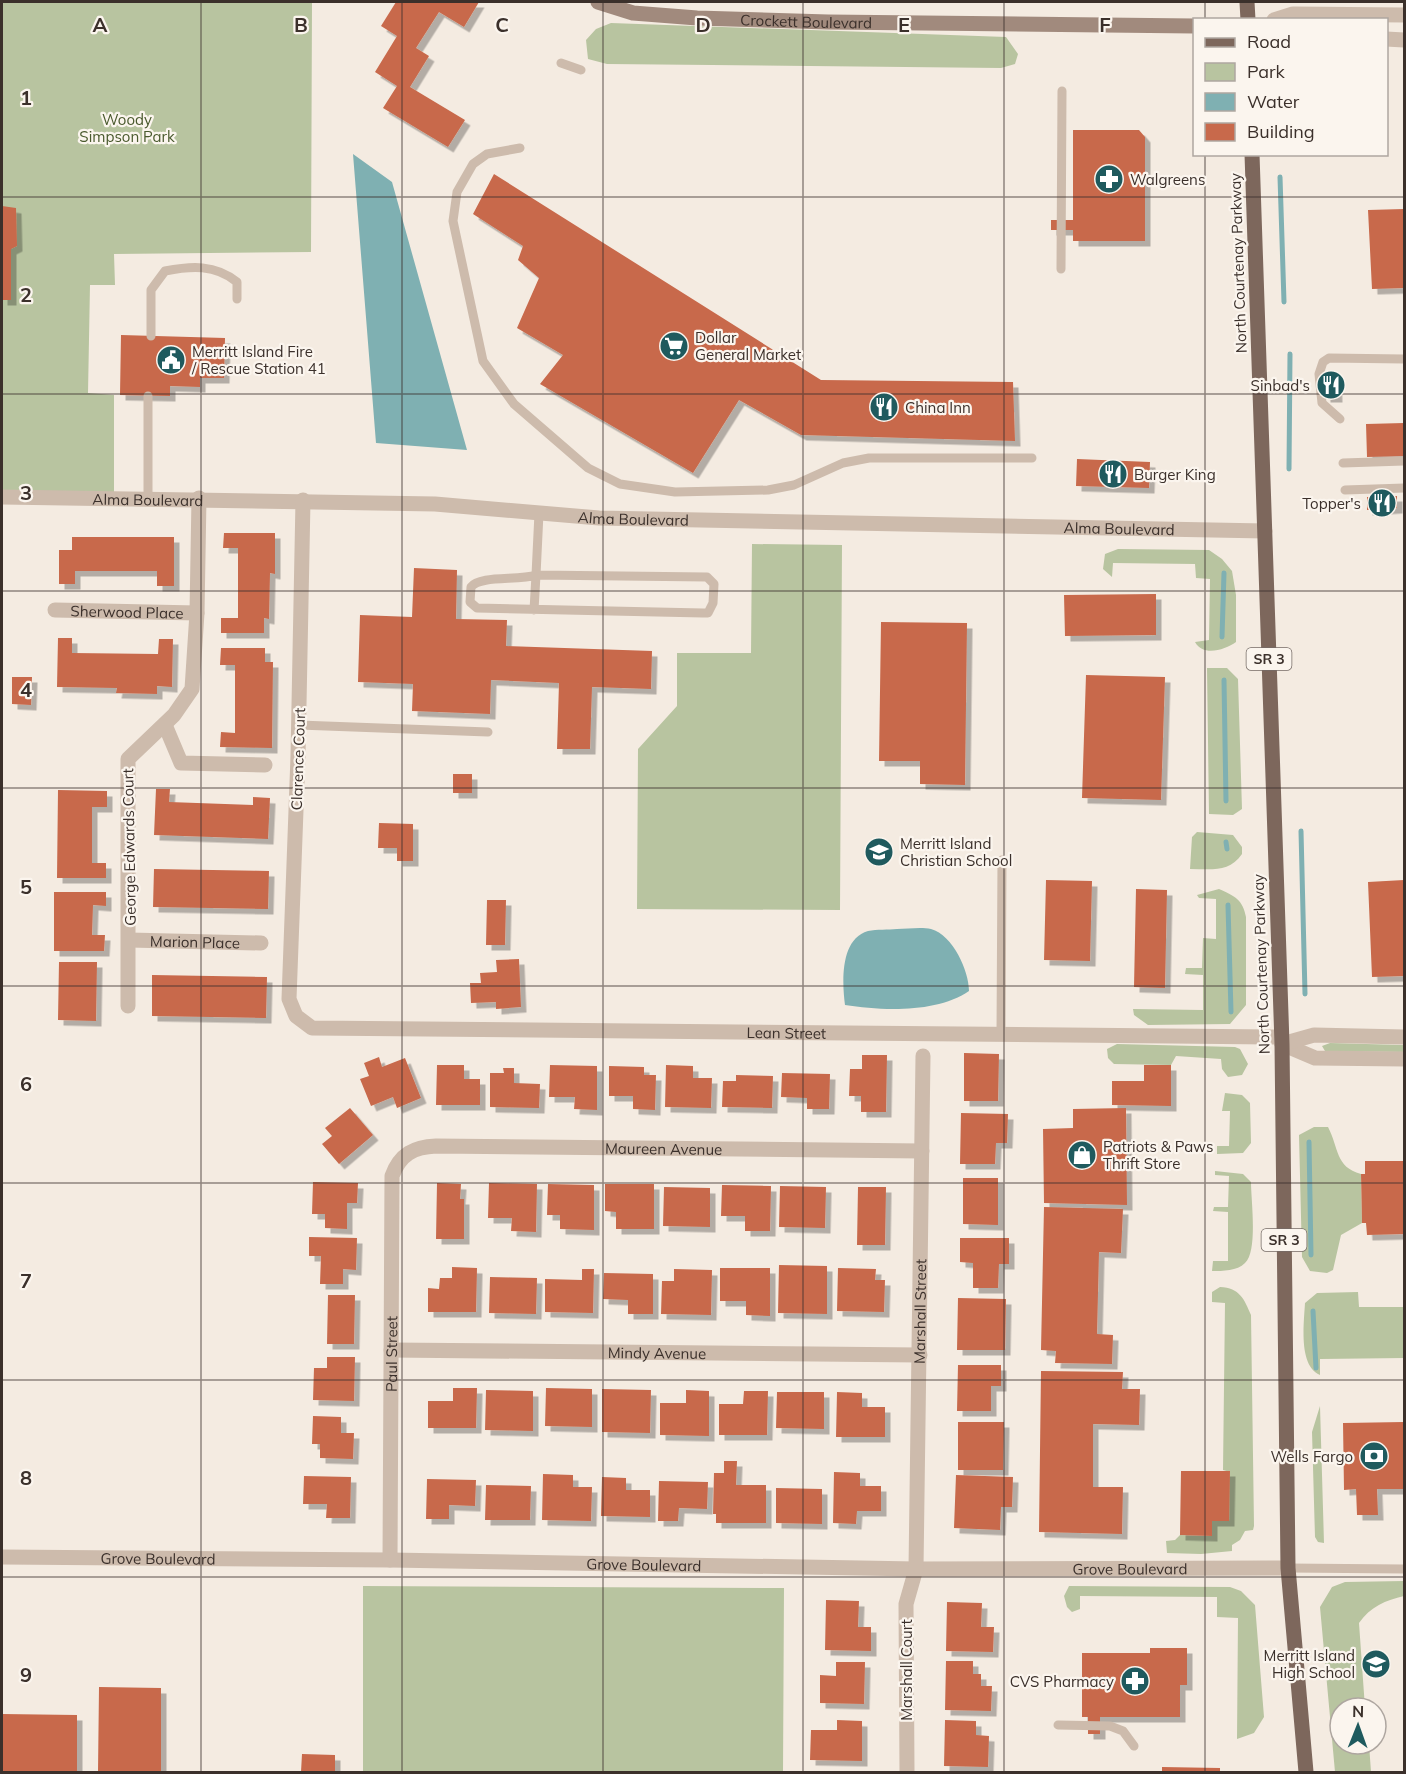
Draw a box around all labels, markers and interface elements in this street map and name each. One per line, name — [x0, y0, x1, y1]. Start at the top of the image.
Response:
street label: Crockett Boulevard — [740, 10, 872, 32]
text: A — [93, 12, 108, 37]
text: B — [294, 12, 308, 37]
text: C — [495, 12, 509, 37]
text: D — [695, 12, 711, 37]
text: E — [898, 12, 910, 37]
text: F — [1099, 12, 1111, 37]
legend — [1193, 18, 1388, 156]
text: Road — [1247, 30, 1291, 53]
text: Park — [1247, 60, 1286, 83]
text: 1 — [20, 85, 32, 110]
text: Water — [1247, 90, 1300, 113]
park label: Woody Simpson Park — [79, 110, 175, 146]
text: Building — [1247, 120, 1315, 143]
pharmacy icon: Walgreens — [1093, 163, 1125, 195]
place label: Walgreens — [1130, 170, 1205, 189]
street label: North Courtenay Parkway — [1225, 172, 1251, 353]
text: 2 — [20, 282, 32, 307]
place label: Dollar General Market — [695, 328, 801, 364]
supermarket icon: Dollar General Market — [658, 330, 690, 362]
place label: Merritt Island Fire / Rescue Station 41 — [191, 342, 326, 378]
public building icon: Merritt Island Fire / Rescue Station 41 — [155, 344, 187, 376]
restaurant icon: Sinbad's — [1315, 369, 1347, 401]
place label: Sinbad's — [1251, 376, 1310, 395]
restaurant icon: China Inn — [868, 391, 900, 423]
place label: China Inn — [905, 398, 971, 417]
restaurant icon: Burger King — [1097, 458, 1129, 490]
place label: Burger King — [1134, 465, 1216, 484]
text: 3 — [20, 480, 32, 505]
restaurant icon: Topper's — [1366, 487, 1398, 519]
street label: Alma Boulevard — [92, 489, 204, 510]
place label: Topper's — [1302, 494, 1361, 513]
street label: Alma Boulevard — [577, 507, 689, 529]
street label: Alma Boulevard — [1064, 518, 1175, 539]
street label: Sherwood Place — [70, 601, 184, 622]
road number: SR 3 — [1246, 648, 1292, 670]
text: 4 — [20, 677, 32, 702]
street label: Clarence Court — [287, 707, 309, 811]
street label: George Edwards Court — [118, 768, 140, 926]
place label: Merritt Island Christian School — [900, 834, 1012, 870]
school or university icon: Merritt Island Christian School — [863, 836, 895, 868]
street label: North Courtenay Parkway — [1248, 873, 1274, 1054]
text: 5 — [20, 874, 32, 899]
street label: Marion Place — [150, 931, 240, 952]
street label: Lean Street — [747, 1023, 826, 1042]
text: 6 — [20, 1071, 32, 1096]
place label: Patriots & Paws Thrift Store — [1103, 1137, 1213, 1173]
street label: Maureen Avenue — [605, 1138, 722, 1158]
shop icon: Patriots & Paws Thrift Store — [1066, 1139, 1098, 1171]
road number: SR 3 — [1262, 1229, 1306, 1251]
street label: Marshall Street — [909, 1259, 930, 1364]
text: 7 — [20, 1268, 32, 1293]
street label: Paul Street — [381, 1316, 401, 1392]
street label: Mindy Avenue — [608, 1343, 706, 1362]
bank icon: Wells Fargo — [1358, 1440, 1390, 1472]
place label: Wells Fargo — [1270, 1447, 1353, 1466]
text: 8 — [20, 1465, 32, 1490]
street label: Grove Boulevard — [100, 1548, 216, 1568]
street label: Grove Boulevard — [586, 1554, 702, 1575]
street label: Grove Boulevard — [1072, 1559, 1187, 1578]
street label: Marshall Court — [897, 1619, 916, 1721]
place label: Merritt Island High School — [1264, 1646, 1355, 1682]
school or university icon: Merritt Island High School — [1360, 1648, 1392, 1680]
text: 9 — [20, 1662, 32, 1687]
pharmacy icon: CVS Pharmacy — [1119, 1665, 1151, 1697]
place label: CVS Pharmacy — [1010, 1672, 1114, 1691]
north arrow — [1328, 1696, 1388, 1756]
text: N — [1352, 1701, 1364, 1721]

